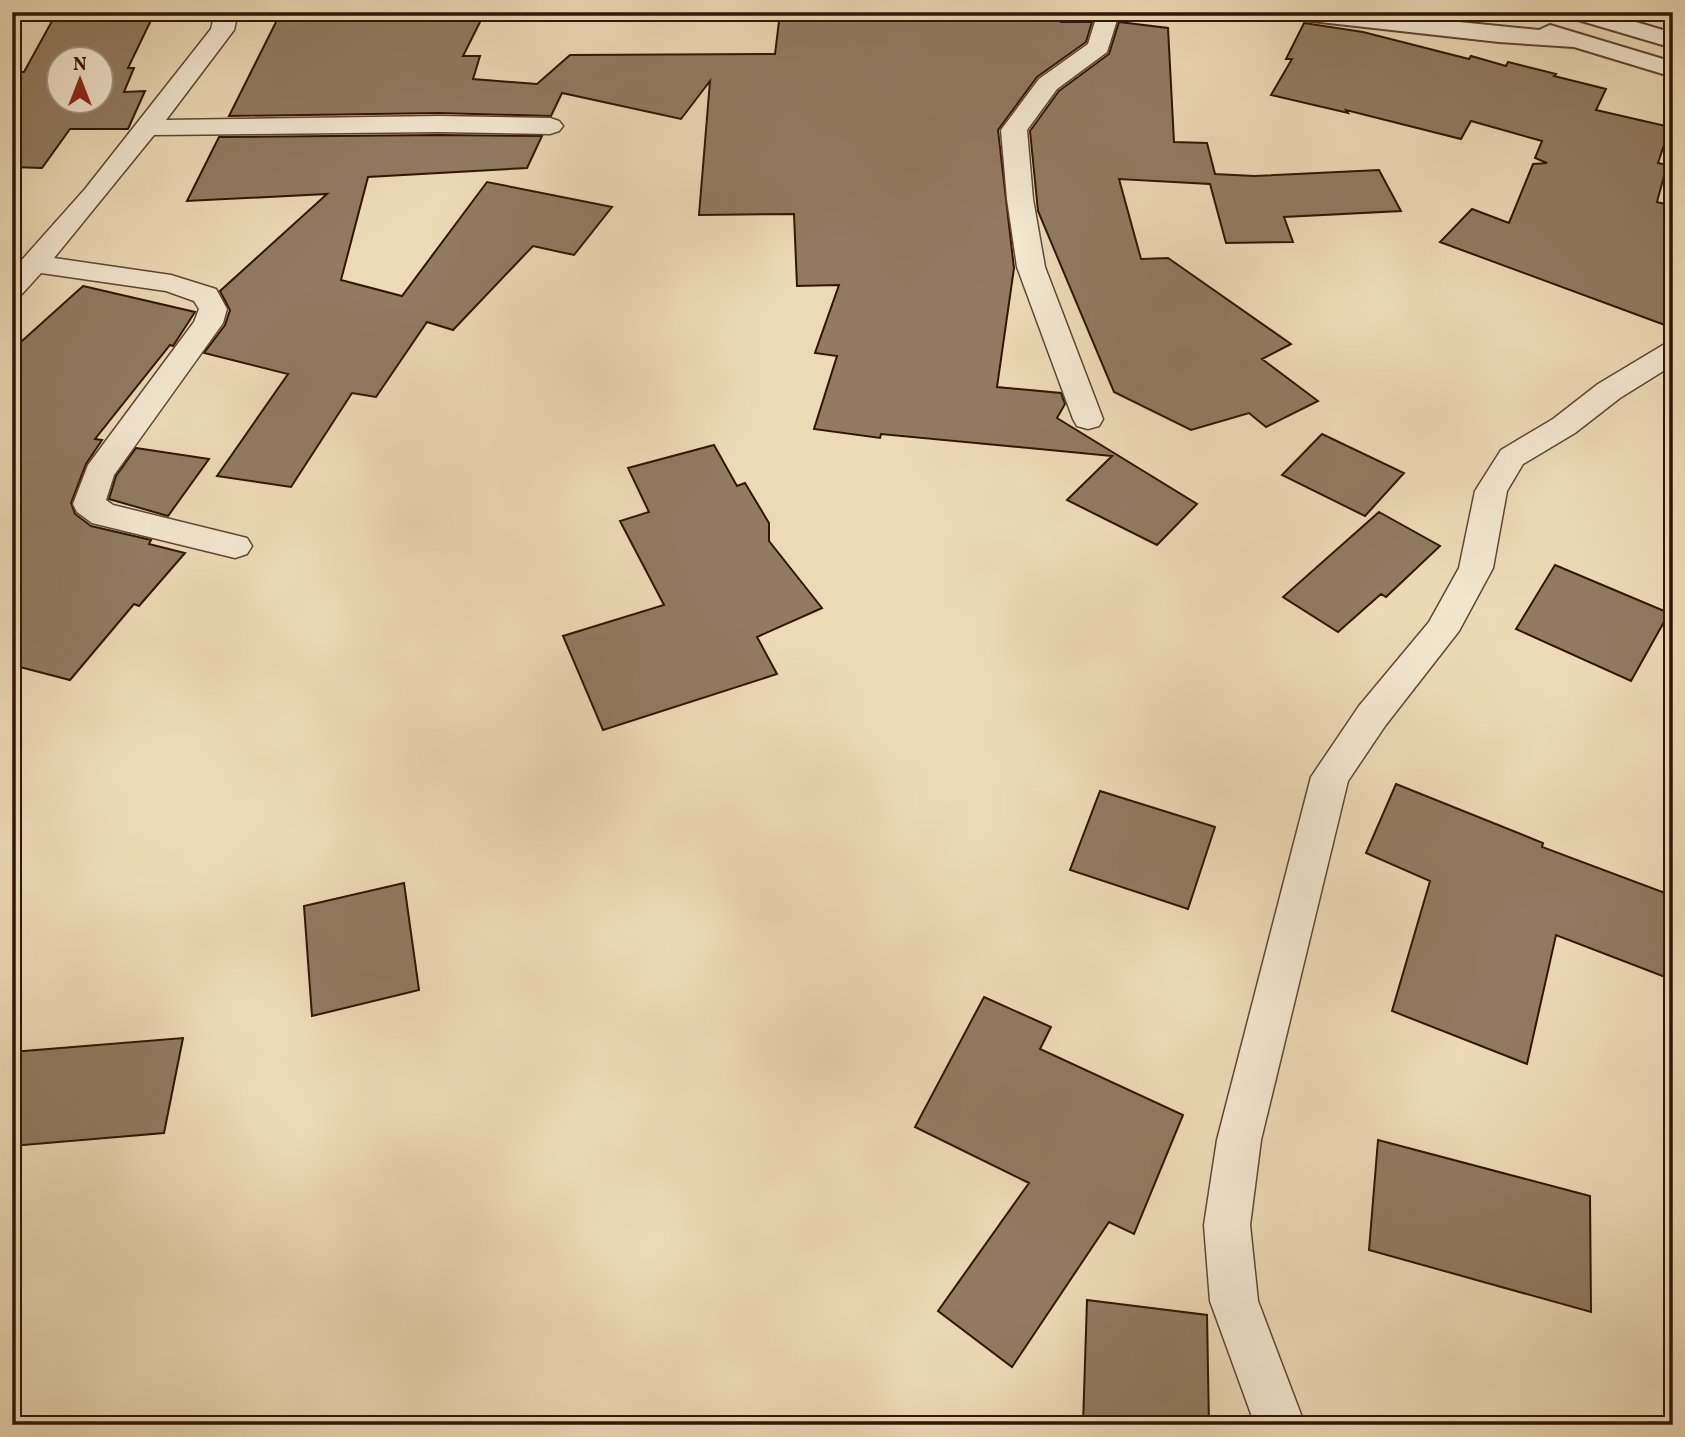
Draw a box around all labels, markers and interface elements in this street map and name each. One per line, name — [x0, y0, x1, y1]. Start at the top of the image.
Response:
north arrow — [46, 46, 116, 116]
text: N — [73, 52, 87, 78]

